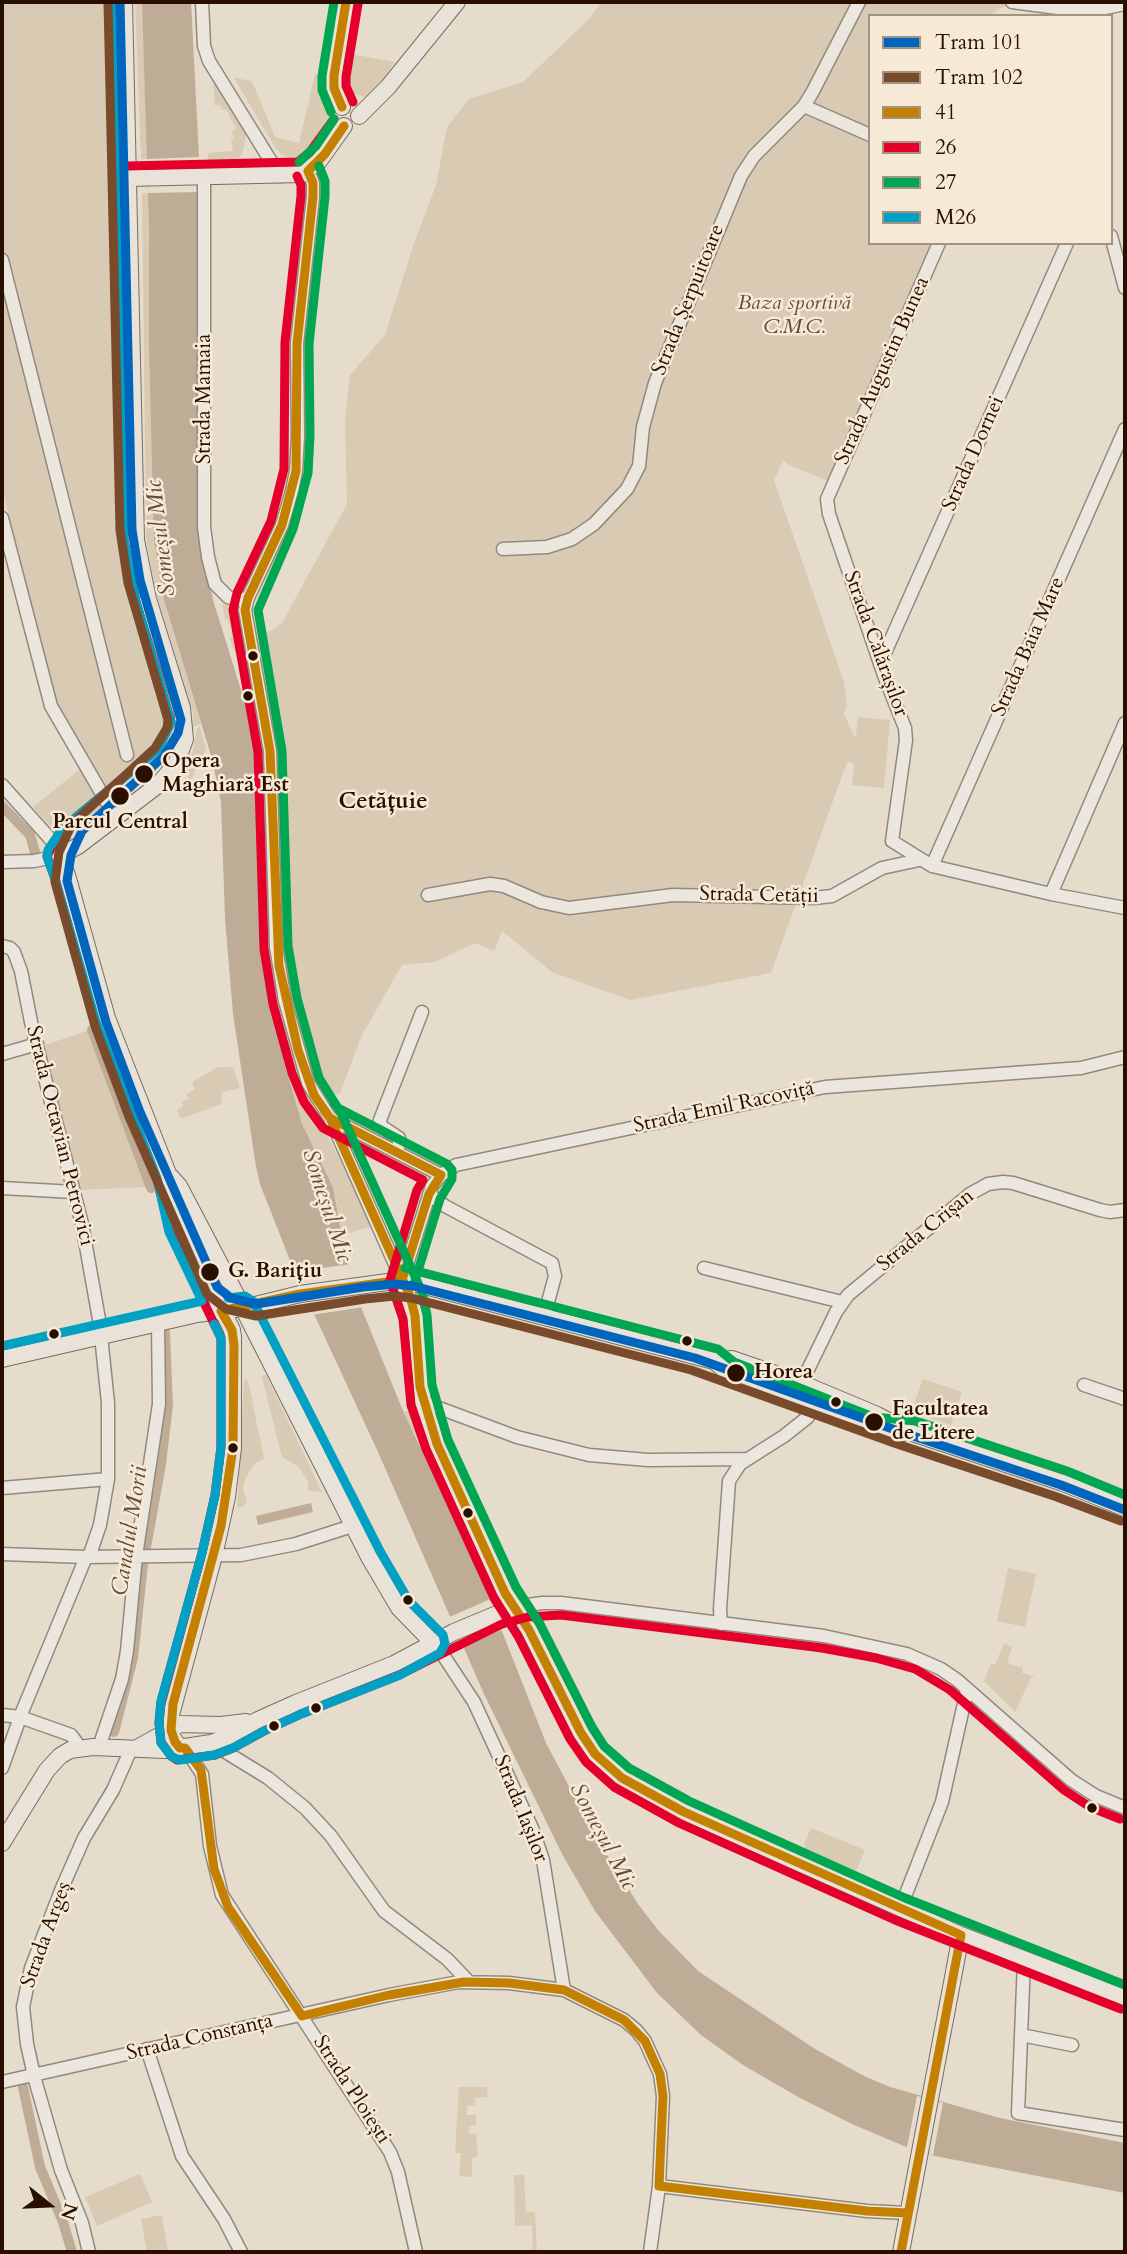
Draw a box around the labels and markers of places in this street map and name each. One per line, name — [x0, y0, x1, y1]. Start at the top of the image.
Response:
unlabelled marker — [246, 649, 260, 663]
unlabelled marker — [241, 689, 255, 703]
place label: Opera Maghiară Est — [162, 749, 289, 799]
marker: Opera Maghiară Est — [133, 763, 155, 785]
marker: Parcul Central — [109, 785, 131, 807]
place label: Parcul Central — [52, 810, 188, 836]
place label: G. Barițiu — [228, 1259, 322, 1285]
marker: G. Barițiu — [199, 1261, 221, 1283]
unlabelled marker — [47, 1327, 61, 1341]
unlabelled marker — [680, 1334, 694, 1348]
place label: Horea — [754, 1360, 813, 1386]
marker: Horea — [725, 1362, 747, 1384]
unlabelled marker — [829, 1395, 843, 1409]
place label: Facultatea de Litere — [892, 1397, 989, 1447]
marker: Facultatea de Litere — [863, 1411, 885, 1433]
unlabelled marker — [226, 1441, 240, 1455]
unlabelled marker — [461, 1506, 475, 1520]
unlabelled marker — [401, 1593, 415, 1607]
unlabelled marker — [309, 1701, 323, 1715]
unlabelled marker — [267, 1719, 281, 1733]
unlabelled marker — [1085, 1801, 1099, 1815]

